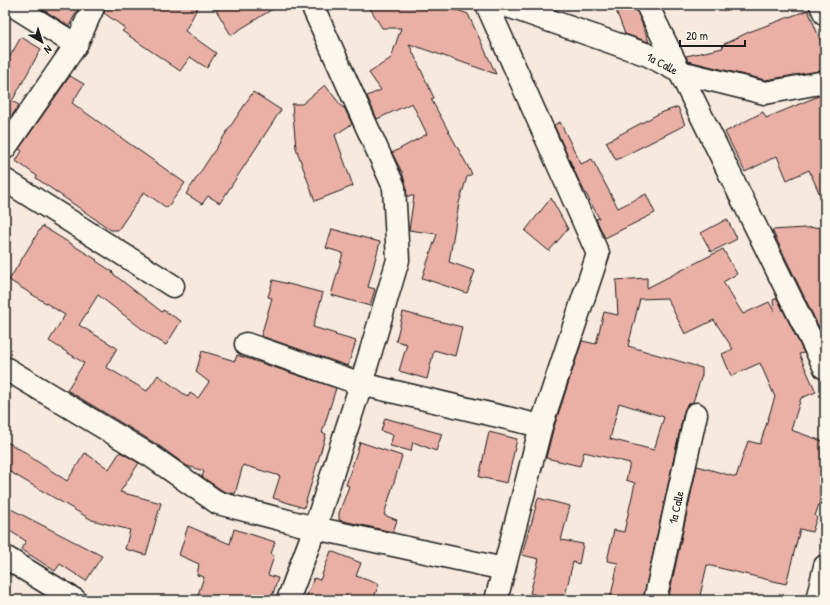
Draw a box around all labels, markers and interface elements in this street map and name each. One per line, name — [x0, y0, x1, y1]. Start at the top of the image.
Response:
north arrow — [22, 22, 62, 62]
scale bar — [680, 22, 745, 48]
text: 20 m — [686, 27, 708, 44]
text: N — [42, 42, 55, 57]
street label: 1a Calle — [644, 47, 681, 78]
street label: 1a Calle — [664, 489, 687, 525]

